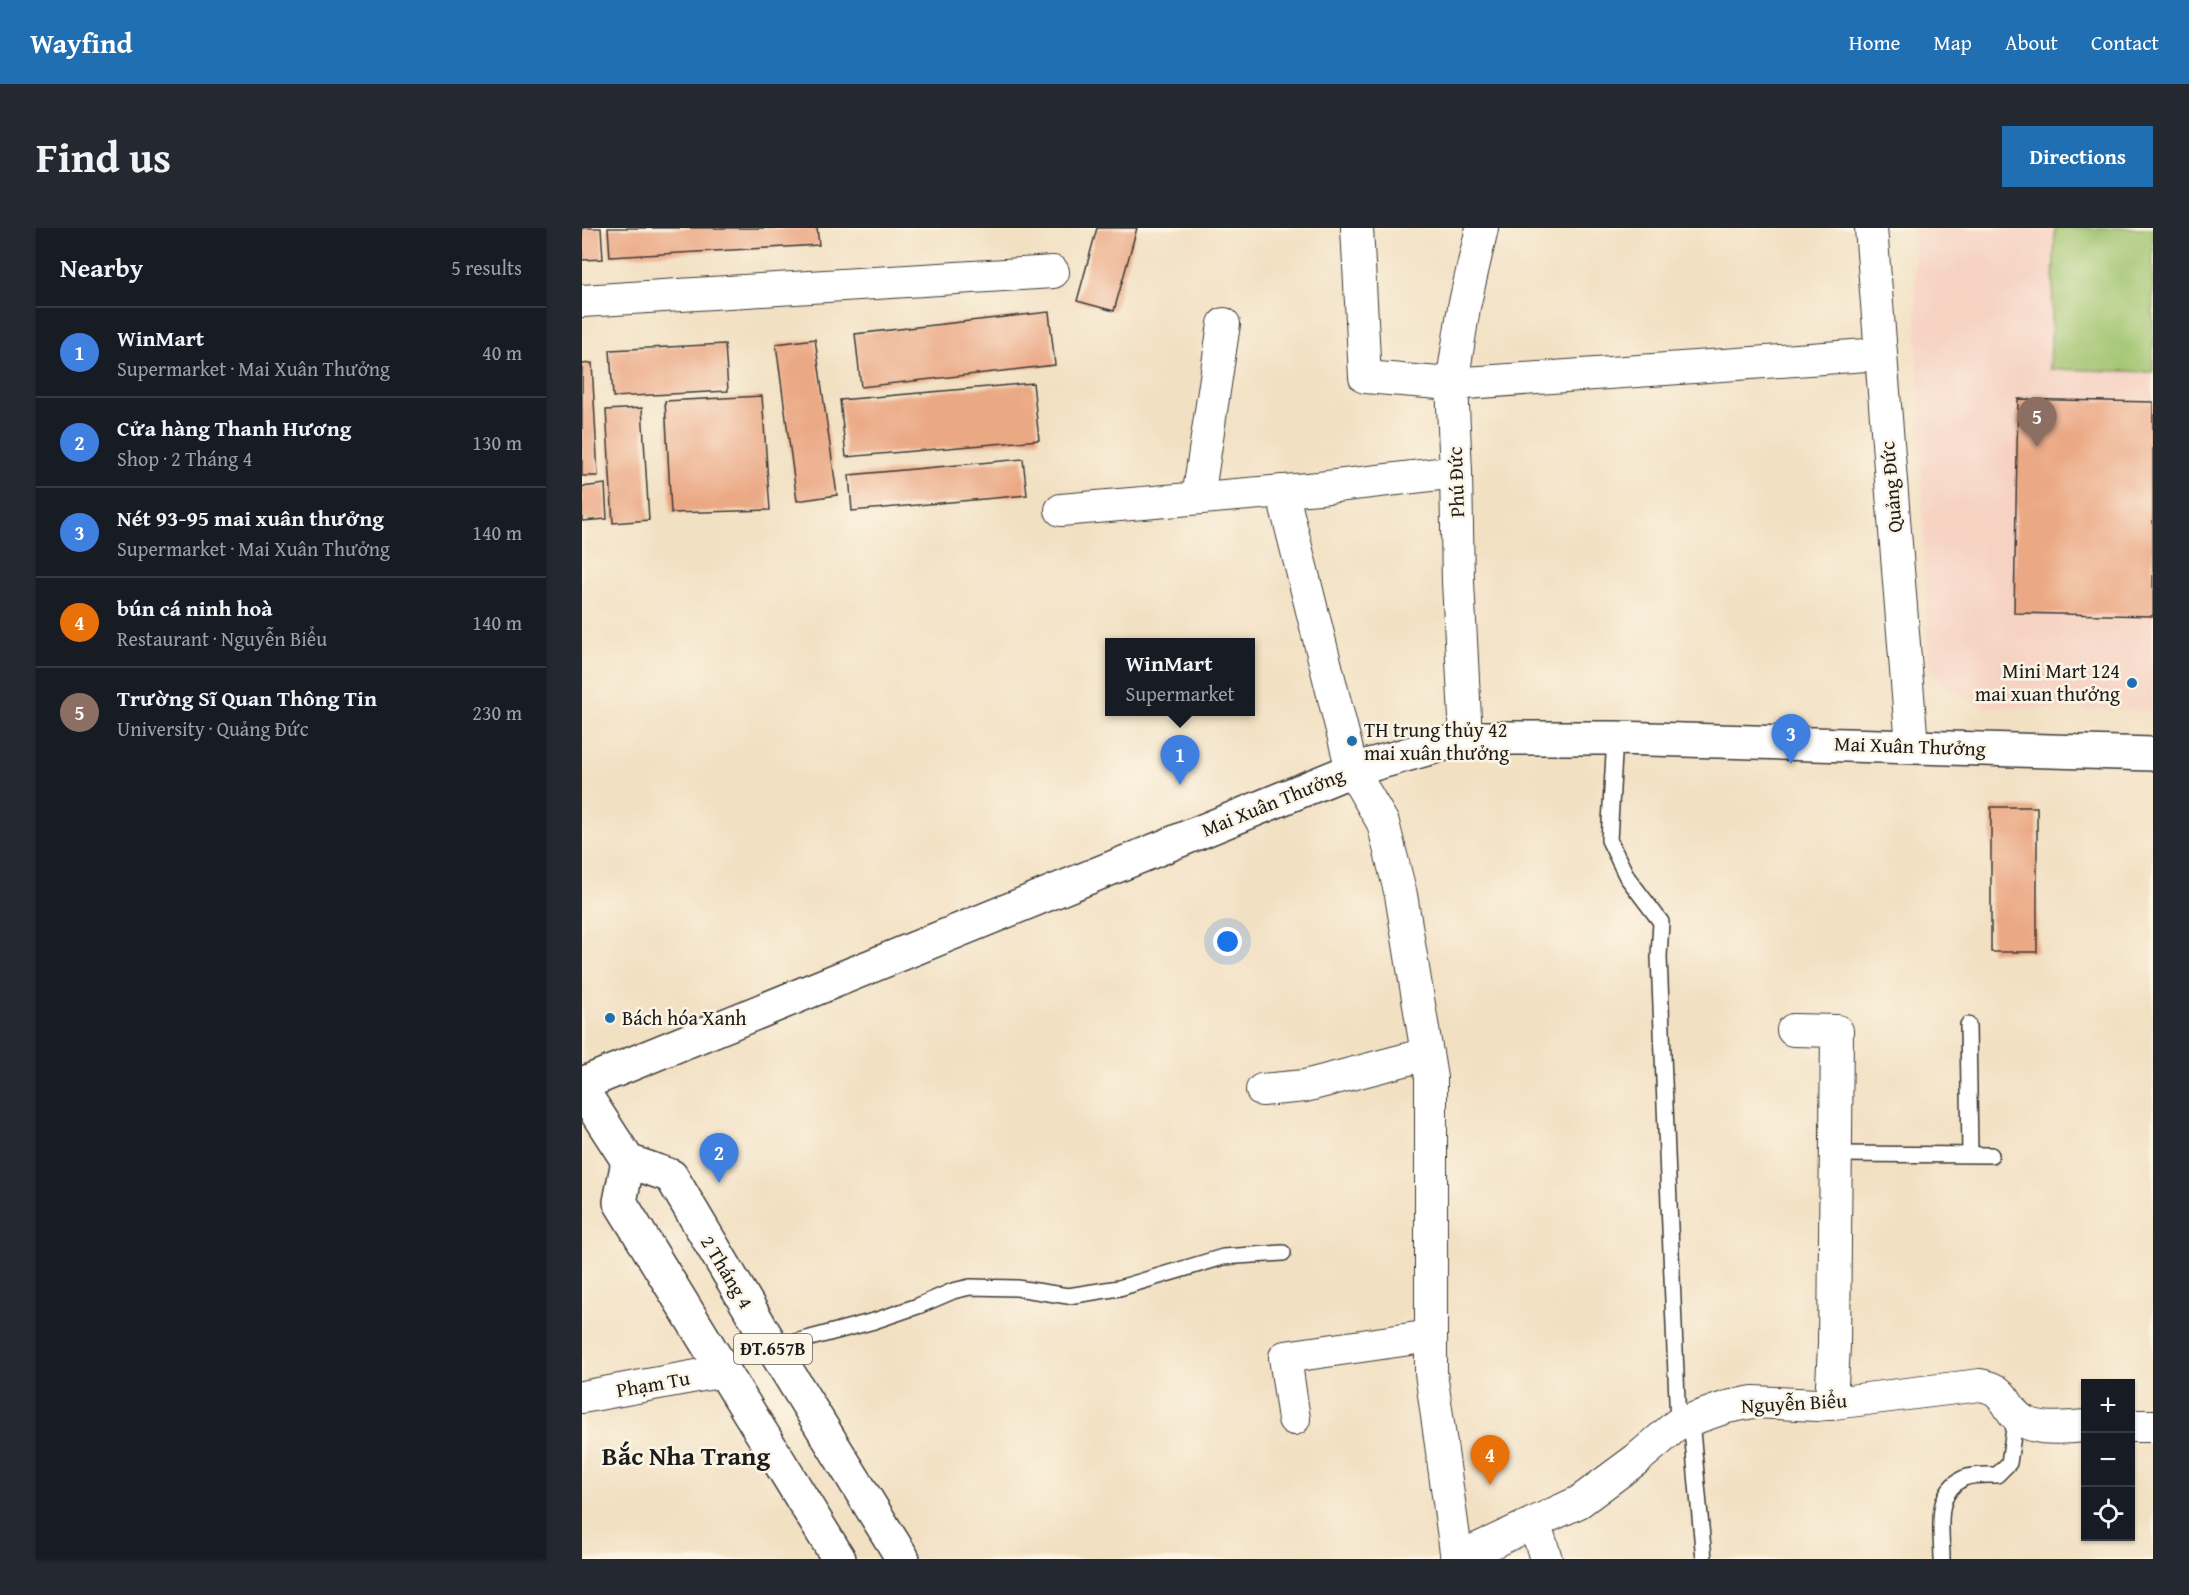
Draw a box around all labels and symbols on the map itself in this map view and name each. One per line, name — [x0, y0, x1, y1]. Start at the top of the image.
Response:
pin: 5 — [2018, 398, 2056, 447]
street label: Quảng Đức — [1872, 440, 1909, 534]
street label: Phú Đức — [1440, 446, 1471, 518]
place label: Mini Mart 124 mai xuan thưởng — [1975, 656, 2120, 708]
marker: Mini Mart 124 mai xuan thưởng — [2125, 676, 2139, 690]
pin: 3 — [1772, 714, 1810, 764]
place label: TH trung thủy 42 mai xuân thưởng — [1364, 715, 1509, 767]
street label: Mai Xuân Thưởng — [1834, 728, 1986, 763]
marker: TH trung thủy 42 mai xuân thưởng — [1345, 734, 1359, 748]
pin: 1 — [1160, 736, 1200, 785]
street label: Mai Xuân Thưởng — [1197, 760, 1349, 843]
your location — [1213, 927, 1242, 956]
place label: Bách hóa Xanh — [622, 1003, 747, 1032]
marker: Bách hóa Xanh — [603, 1011, 617, 1025]
pin: 2 — [700, 1134, 738, 1183]
street label: 2 Tháng 4 — [694, 1229, 761, 1314]
road number: ĐT.657B — [734, 1334, 812, 1364]
street label: Phạm Tu — [614, 1363, 692, 1404]
street label: Nguyễn Biểu — [1740, 1385, 1848, 1420]
district label: Bắc Nha Trang — [602, 1436, 770, 1475]
pin: 4 — [1470, 1436, 1510, 1485]

